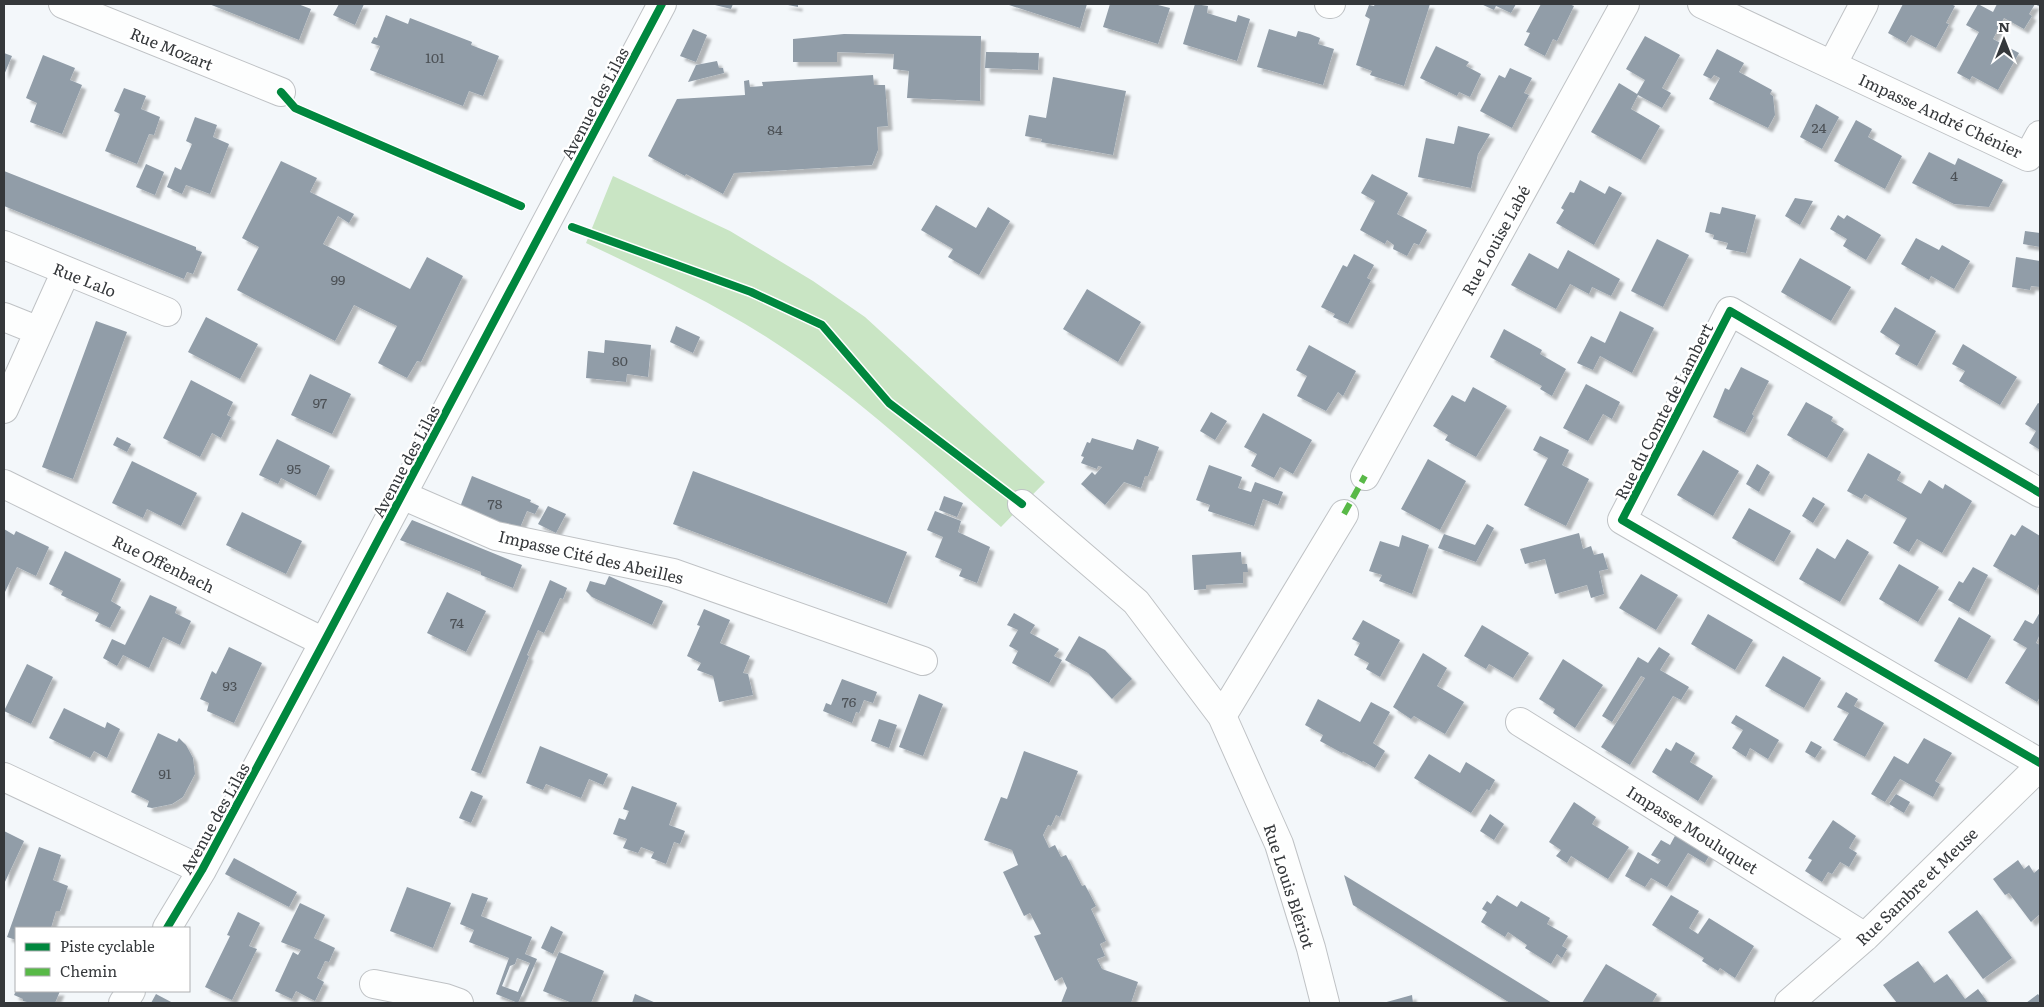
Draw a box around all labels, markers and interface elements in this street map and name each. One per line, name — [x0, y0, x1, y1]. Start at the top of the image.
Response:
north arrow — [1979, 15, 2029, 65]
text: N — [1998, 16, 2010, 36]
street label: Rue Mozart — [127, 20, 218, 76]
street label: Avenue des Lilas — [554, 43, 634, 163]
house number: 101 — [425, 47, 445, 67]
street label: Impasse André Chénier — [1855, 66, 2027, 164]
house number: 24 — [1812, 117, 1827, 137]
house number: 84 — [767, 119, 783, 139]
house number: 4 — [1950, 165, 1958, 185]
street label: Rue Louise Labé — [1455, 181, 1535, 299]
street label: Rue Lalo — [50, 256, 120, 302]
house number: 99 — [331, 269, 345, 289]
street label: Rue du Comte de Lambert — [1608, 318, 1718, 504]
house number: 80 — [612, 350, 628, 370]
house number: 97 — [313, 392, 327, 412]
street label: Avenue des Lilas — [365, 401, 445, 521]
house number: 95 — [287, 458, 301, 478]
house number: 78 — [488, 493, 503, 513]
street label: Impasse Cité des Abeilles — [496, 523, 686, 589]
street label: Rue Offenbach — [109, 528, 219, 598]
house number: 74 — [450, 612, 464, 632]
house number: 93 — [223, 675, 237, 695]
house number: 76 — [842, 691, 857, 711]
street label: Avenue des Lilas — [173, 758, 255, 878]
house number: 91 — [158, 763, 172, 783]
street label: Impasse Mouluquet — [1623, 779, 1764, 879]
street label: Rue Louis Blériot — [1258, 820, 1322, 952]
street label: Rue Sambre et Meuse — [1850, 821, 1982, 951]
legend — [15, 927, 190, 992]
text: Piste cyclable — [60, 934, 155, 957]
text: Chemin — [60, 959, 117, 982]

